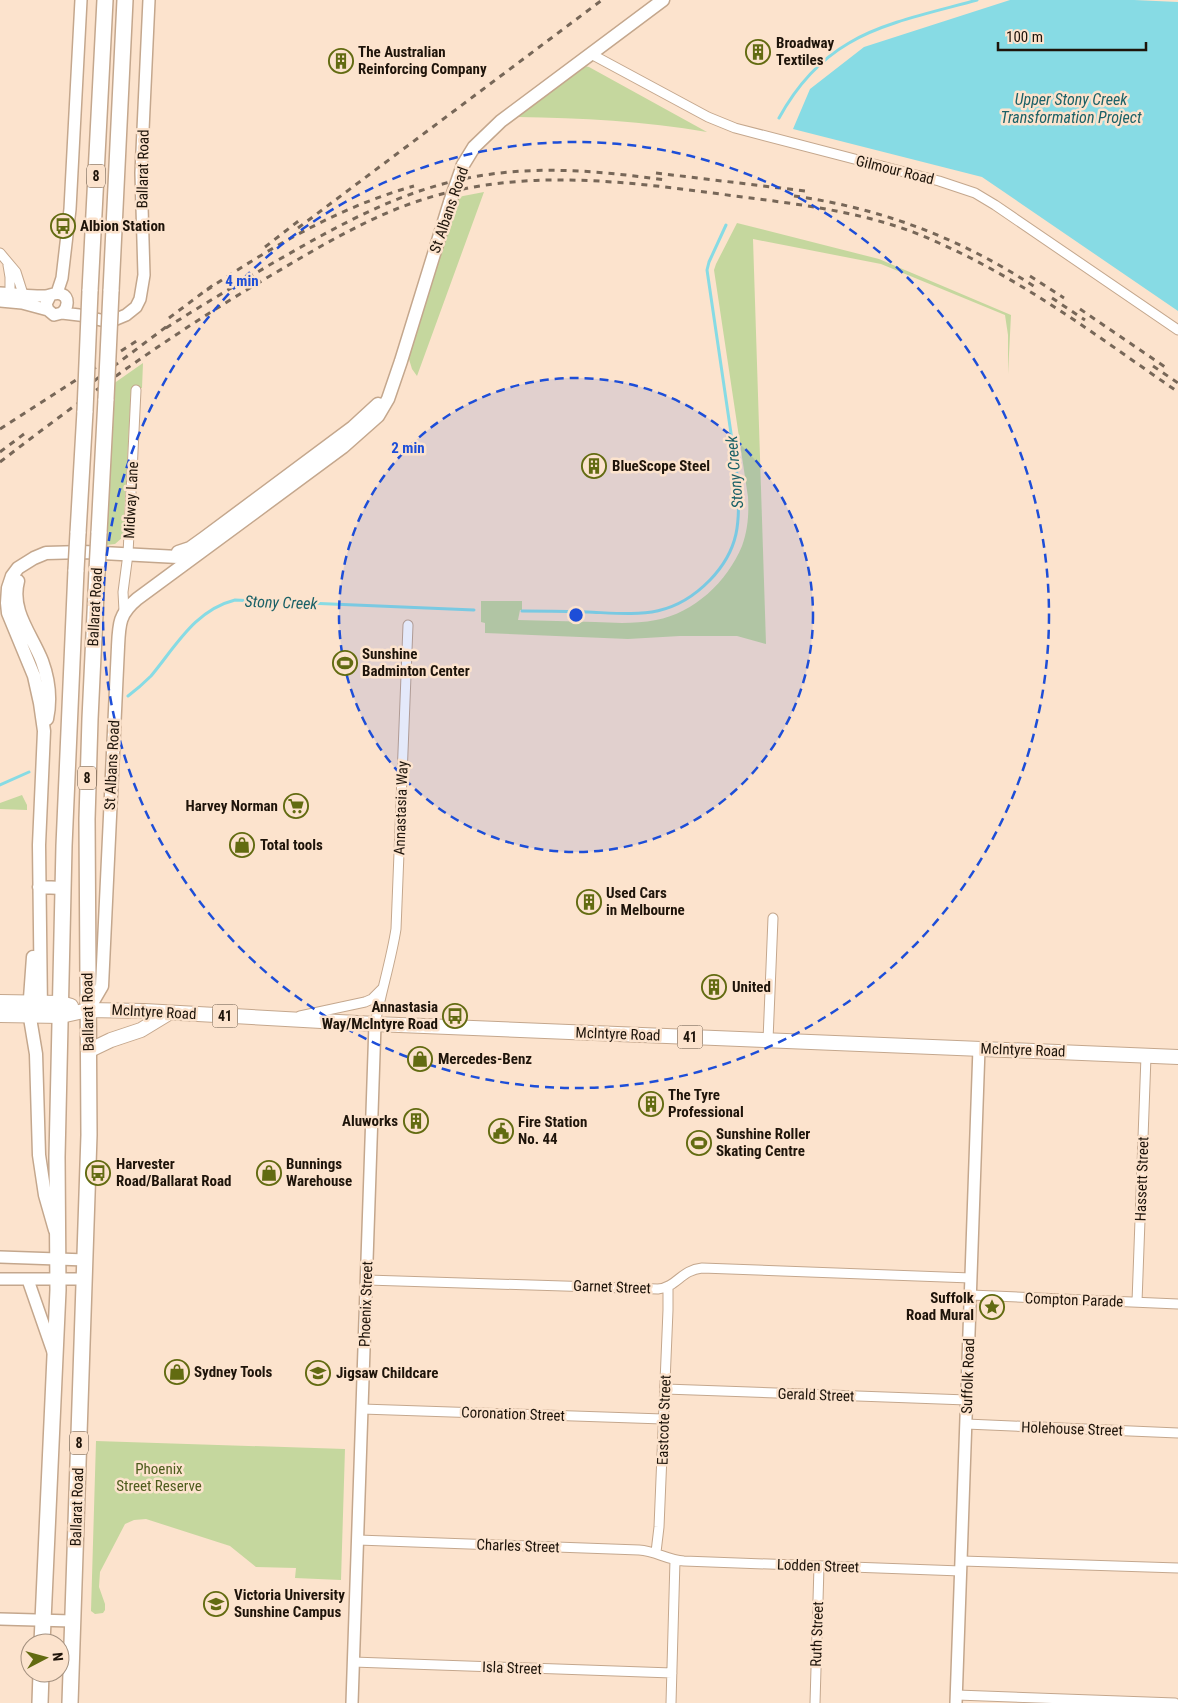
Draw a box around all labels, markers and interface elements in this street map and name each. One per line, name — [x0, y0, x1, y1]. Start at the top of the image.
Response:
scale bar — [998, 20, 1146, 52]
text: 100 m — [1006, 28, 1043, 46]
place label: Broadway Textiles — [776, 34, 835, 69]
building icon: Broadway Textiles — [745, 39, 771, 65]
place label: The Australian Reinforcing Company — [358, 43, 487, 78]
building icon: The Australian Reinforcing Company — [328, 48, 354, 74]
water label: Upper Stony Creek Transformation Project — [1000, 90, 1142, 127]
street label: Ballarat Road — [133, 129, 153, 209]
street label: Gilmour Road — [854, 152, 936, 188]
road number: 8 — [87, 165, 105, 188]
street label: St Albans Road — [426, 165, 472, 255]
bus stop icon: Albion Station — [50, 213, 76, 239]
place label: Albion Station — [80, 217, 165, 235]
text: 4 min — [225, 272, 259, 290]
water label: Stony Creek — [722, 434, 747, 509]
text: 2 min — [391, 439, 425, 457]
building icon: BlueScope Steel — [581, 453, 607, 479]
place label: BlueScope Steel — [612, 457, 710, 475]
street label: Midway Lane — [120, 461, 142, 539]
street label: Ballarat Road — [84, 567, 106, 647]
water label: Stony Creek — [244, 592, 319, 613]
centre of rings — [567, 606, 585, 624]
place label: Sunshine Badminton Center — [362, 645, 470, 680]
sports icon: Sunshine Badminton Center — [332, 650, 358, 676]
street label: St Albans Road — [101, 720, 123, 810]
street label: Annastasia Way — [390, 761, 412, 855]
road number: 8 — [78, 766, 96, 790]
supermarket icon: Harvey Norman — [283, 793, 309, 819]
place label: Harvey Norman — [186, 797, 278, 815]
shop icon: Total tools — [229, 832, 255, 858]
place label: Total tools — [260, 836, 323, 854]
place label: Used Cars in Melbourne — [606, 884, 685, 919]
building icon: Used Cars in Melbourne — [576, 889, 602, 915]
street label: Ballarat Road — [78, 972, 98, 1052]
building icon: United — [701, 974, 727, 1000]
place label: United — [732, 978, 771, 996]
place label: Annastasia Way/McIntyre Road — [322, 998, 438, 1033]
street label: McIntyre Road — [111, 1001, 197, 1023]
bus stop icon: Annastasia Way/McIntyre Road — [442, 1003, 468, 1029]
road number: 41 — [212, 1004, 238, 1028]
street label: McIntyre Road — [575, 1024, 661, 1044]
road number: 41 — [678, 1026, 702, 1048]
street label: McIntyre Road — [980, 1040, 1066, 1060]
shop icon: Mercedes-Benz — [407, 1046, 433, 1072]
place label: Mercedes-Benz — [438, 1050, 532, 1068]
place label: The Tyre Professional — [668, 1086, 744, 1121]
building icon: The Tyre Professional — [638, 1091, 664, 1117]
building icon: Aluworks — [403, 1108, 429, 1134]
place label: Aluworks — [342, 1112, 398, 1130]
place label: Fire Station No. 44 — [518, 1113, 587, 1148]
public building icon: Fire Station No. 44 — [488, 1118, 514, 1144]
place label: Sunshine Roller Skating Centre — [716, 1125, 810, 1160]
sports icon: Sunshine Roller Skating Centre — [686, 1130, 712, 1156]
street label: Hassett Street — [1132, 1136, 1152, 1222]
place label: Harvester Road/Ballarat Road — [116, 1155, 232, 1190]
place label: Bunnings Warehouse — [286, 1155, 352, 1190]
bus stop icon: Harvester Road/Ballarat Road — [85, 1160, 111, 1186]
shop icon: Bunnings Warehouse — [256, 1160, 282, 1186]
street label: Phoenix Street — [356, 1261, 376, 1347]
street label: Garnet Street — [573, 1277, 651, 1297]
place label: Suffolk Road Mural — [906, 1289, 975, 1324]
street label: Compton Parade — [1024, 1289, 1124, 1311]
place icon: Suffolk Road Mural — [979, 1294, 1005, 1320]
street label: Suffolk Road — [958, 1338, 978, 1414]
shop icon: Sydney Tools — [164, 1359, 190, 1385]
school or university icon: Jigsaw Childcare — [305, 1360, 331, 1386]
place label: Sydney Tools — [194, 1363, 273, 1381]
place label: Jigsaw Childcare — [336, 1364, 438, 1382]
street label: Eastcote Street — [653, 1374, 675, 1466]
street label: Gerald Street — [777, 1385, 855, 1405]
street label: Coronation Street — [461, 1403, 565, 1425]
street label: Holehouse Street — [1021, 1418, 1123, 1440]
road number: 8 — [70, 1432, 88, 1455]
park label: Phoenix Street Reserve — [116, 1460, 202, 1495]
street label: Ballarat Road — [67, 1467, 87, 1547]
street label: Charles Street — [476, 1536, 560, 1556]
street label: Lodden Street — [776, 1556, 860, 1576]
place label: Victoria University Sunshine Campus — [234, 1586, 345, 1621]
school or university icon: Victoria University Sunshine Campus — [203, 1591, 229, 1617]
street label: Ruth Street — [807, 1601, 827, 1667]
north arrow — [20, 1633, 70, 1683]
text: N — [50, 1652, 66, 1662]
street label: Isla Street — [482, 1658, 542, 1678]

